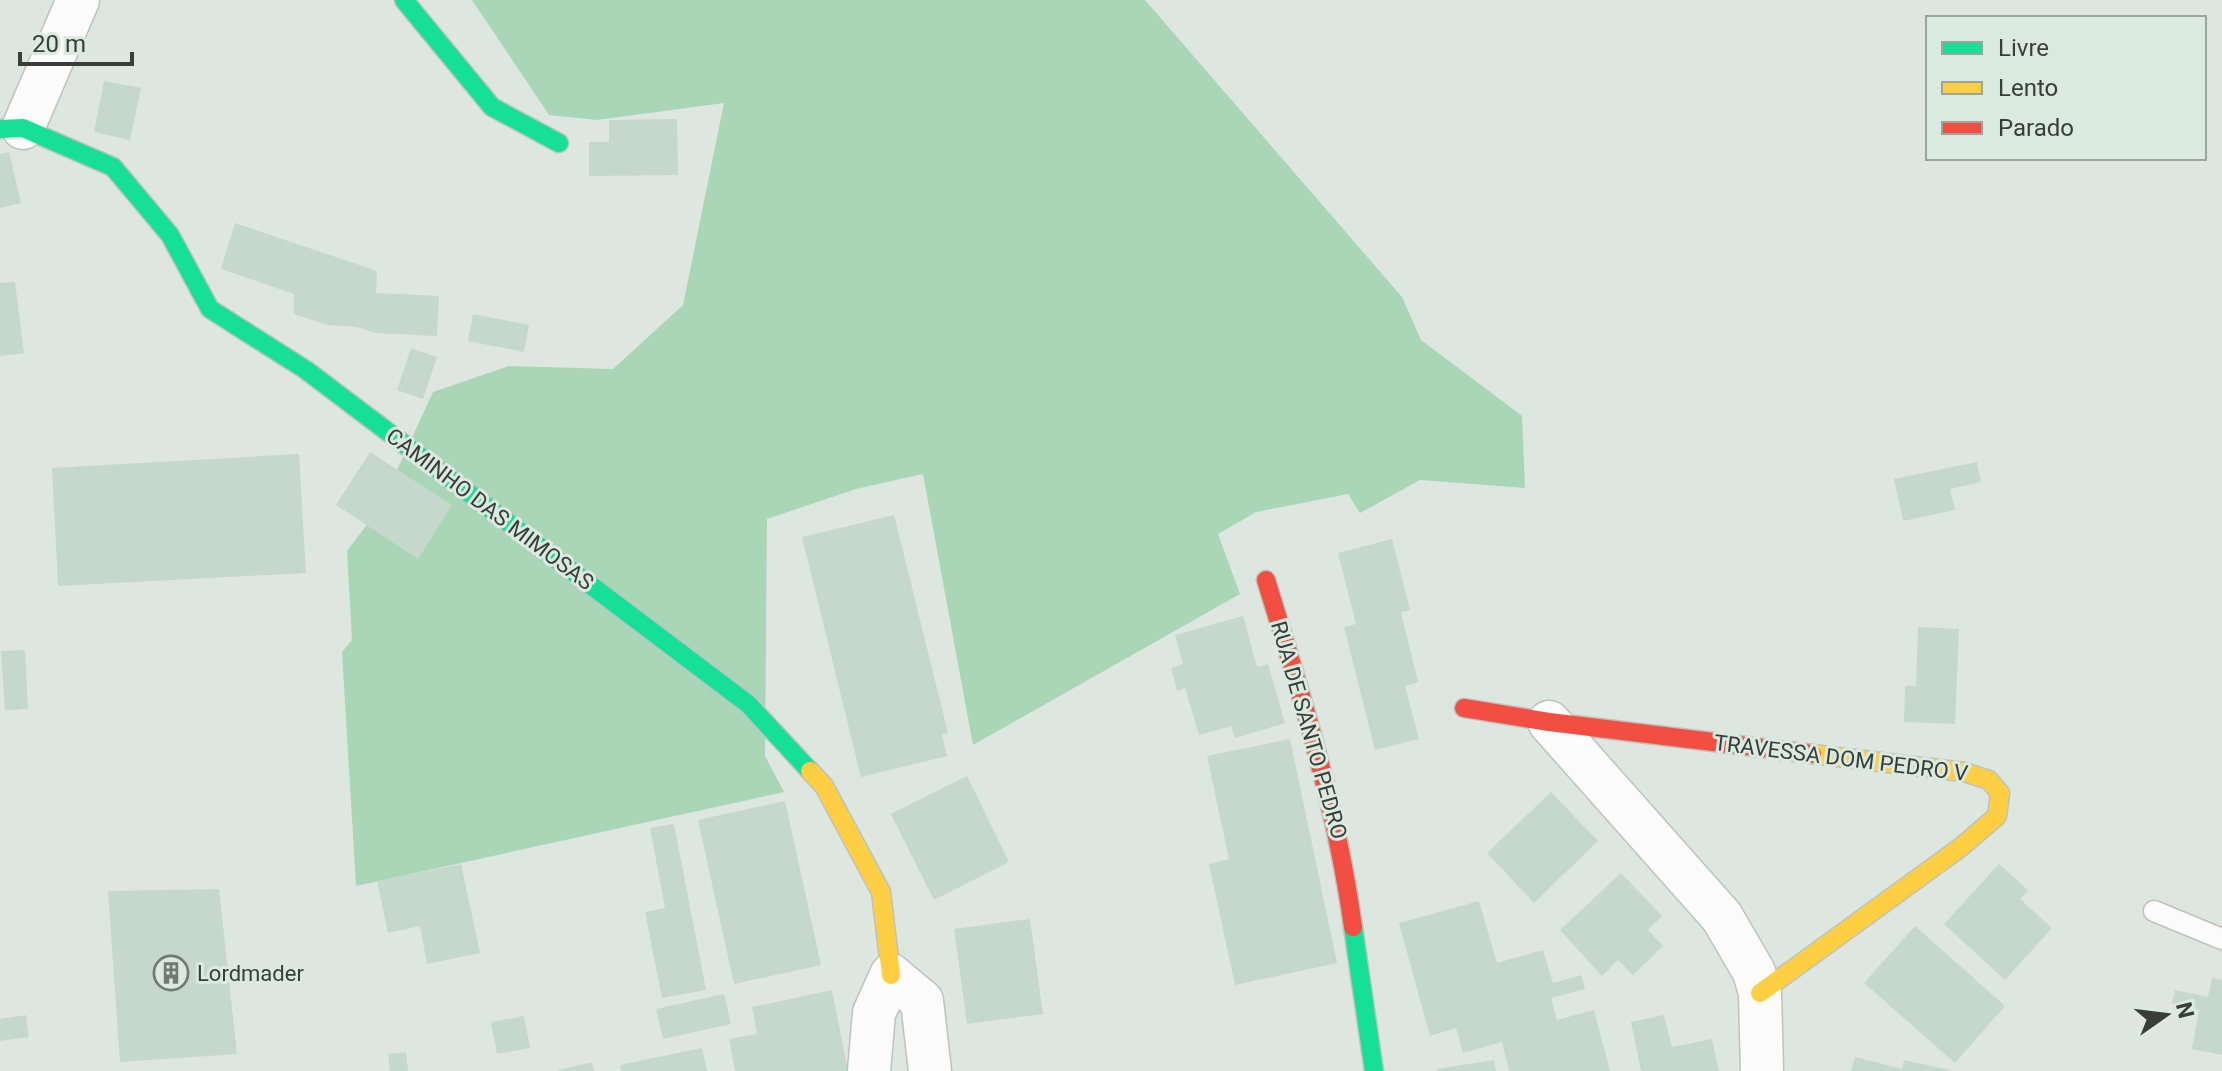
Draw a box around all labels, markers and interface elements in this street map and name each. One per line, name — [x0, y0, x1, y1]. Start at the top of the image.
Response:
scale bar — [20, 16, 132, 66]
legend — [1926, 16, 2206, 160]
text: 20 m — [32, 30, 86, 58]
text: Livre — [1998, 34, 2049, 62]
text: Lento — [1998, 74, 2058, 102]
text: Parado — [1998, 114, 2074, 142]
street label: CAMINHO DAS MIMOSAS — [381, 423, 599, 595]
street label: RUA DE SANTO PEDRO — [1266, 618, 1352, 842]
street label: TRAVESSA DOM PEDRO V — [1713, 730, 1969, 786]
building icon: Lordmader — [152, 954, 190, 992]
place label: Lordmader — [197, 961, 304, 986]
north arrow — [2126, 975, 2206, 1055]
text: N — [2171, 1000, 2199, 1021]

